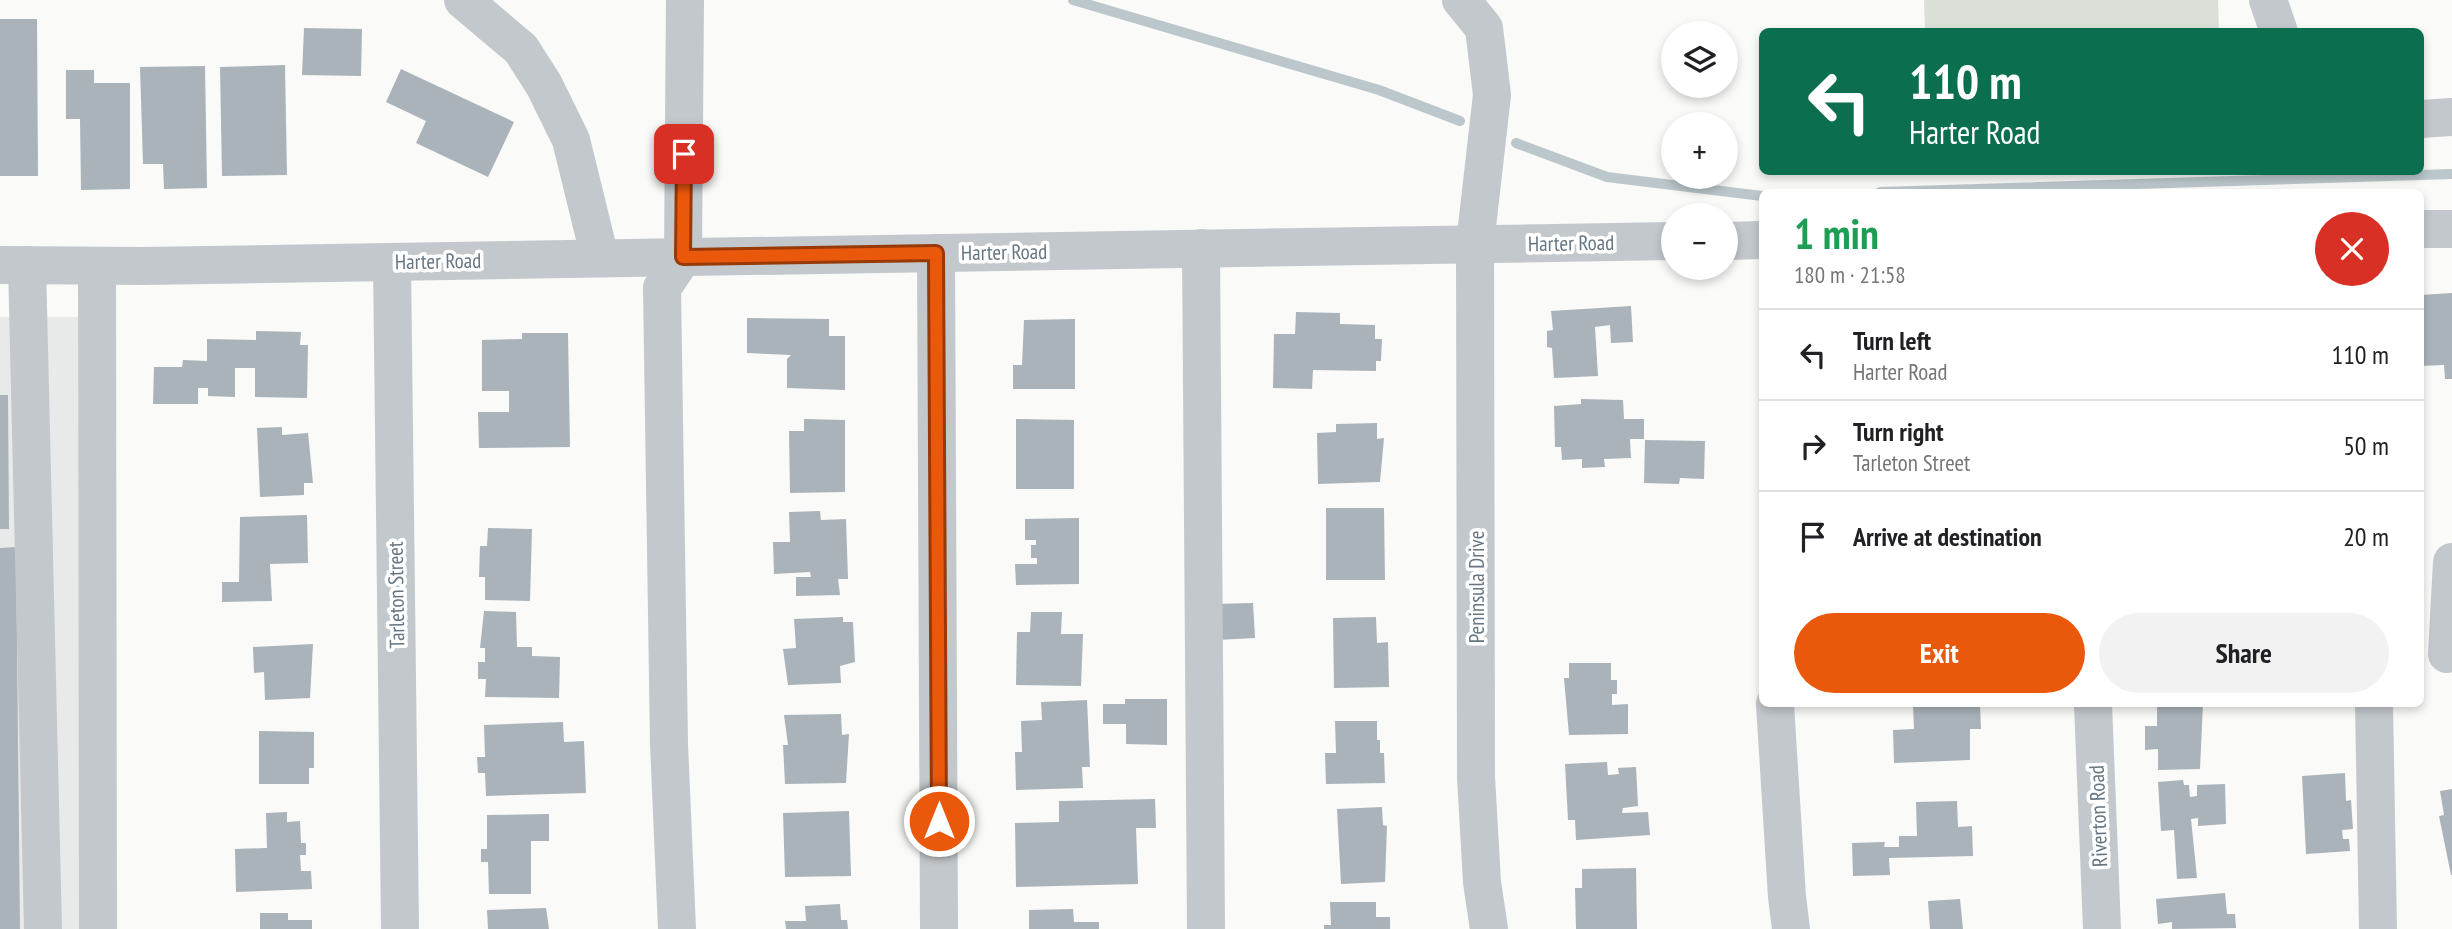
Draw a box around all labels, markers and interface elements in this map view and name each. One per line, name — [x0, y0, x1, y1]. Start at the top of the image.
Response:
map controls — [1661, 21, 1738, 280]
button: layers — [1661, 21, 1738, 98]
text: 110 m — [1909, 49, 2022, 113]
icon: left — [1794, 56, 1885, 147]
text: Harter Road — [1909, 111, 2040, 153]
button: + — [1661, 112, 1738, 189]
pin — [654, 124, 714, 184]
icon: arrive — [665, 135, 703, 173]
button: − — [1661, 203, 1738, 280]
text: 1 min — [1794, 206, 1879, 261]
button: close — [2315, 212, 2389, 286]
street label: Harter Road — [1528, 229, 1614, 257]
street label: Harter Road — [961, 238, 1047, 266]
street label: Harter Road — [395, 247, 481, 275]
text: 180 m · 21:58 — [1794, 260, 1906, 289]
text: Turn left — [1853, 324, 1931, 357]
icon: left — [1794, 336, 1832, 374]
text: 110 m — [2331, 338, 2389, 371]
text: Harter Road — [1853, 357, 1947, 386]
text: Turn right — [1853, 415, 1944, 448]
icon: right — [1794, 427, 1832, 465]
text: 50 m — [2343, 429, 2389, 462]
text: Tarleton Street — [1853, 448, 1970, 477]
icon: arrive — [1794, 518, 1832, 556]
text: Arrive at destination — [1853, 520, 2042, 553]
text: 20 m — [2343, 520, 2389, 553]
street label: Peninsula Drive — [1463, 531, 1490, 643]
street label: Tarleton Street — [382, 541, 410, 649]
button: Exit — [1794, 613, 2085, 693]
button: Share — [2099, 613, 2389, 693]
street label: Riverton Road — [2083, 765, 2113, 867]
position arrow — [902, 784, 976, 858]

